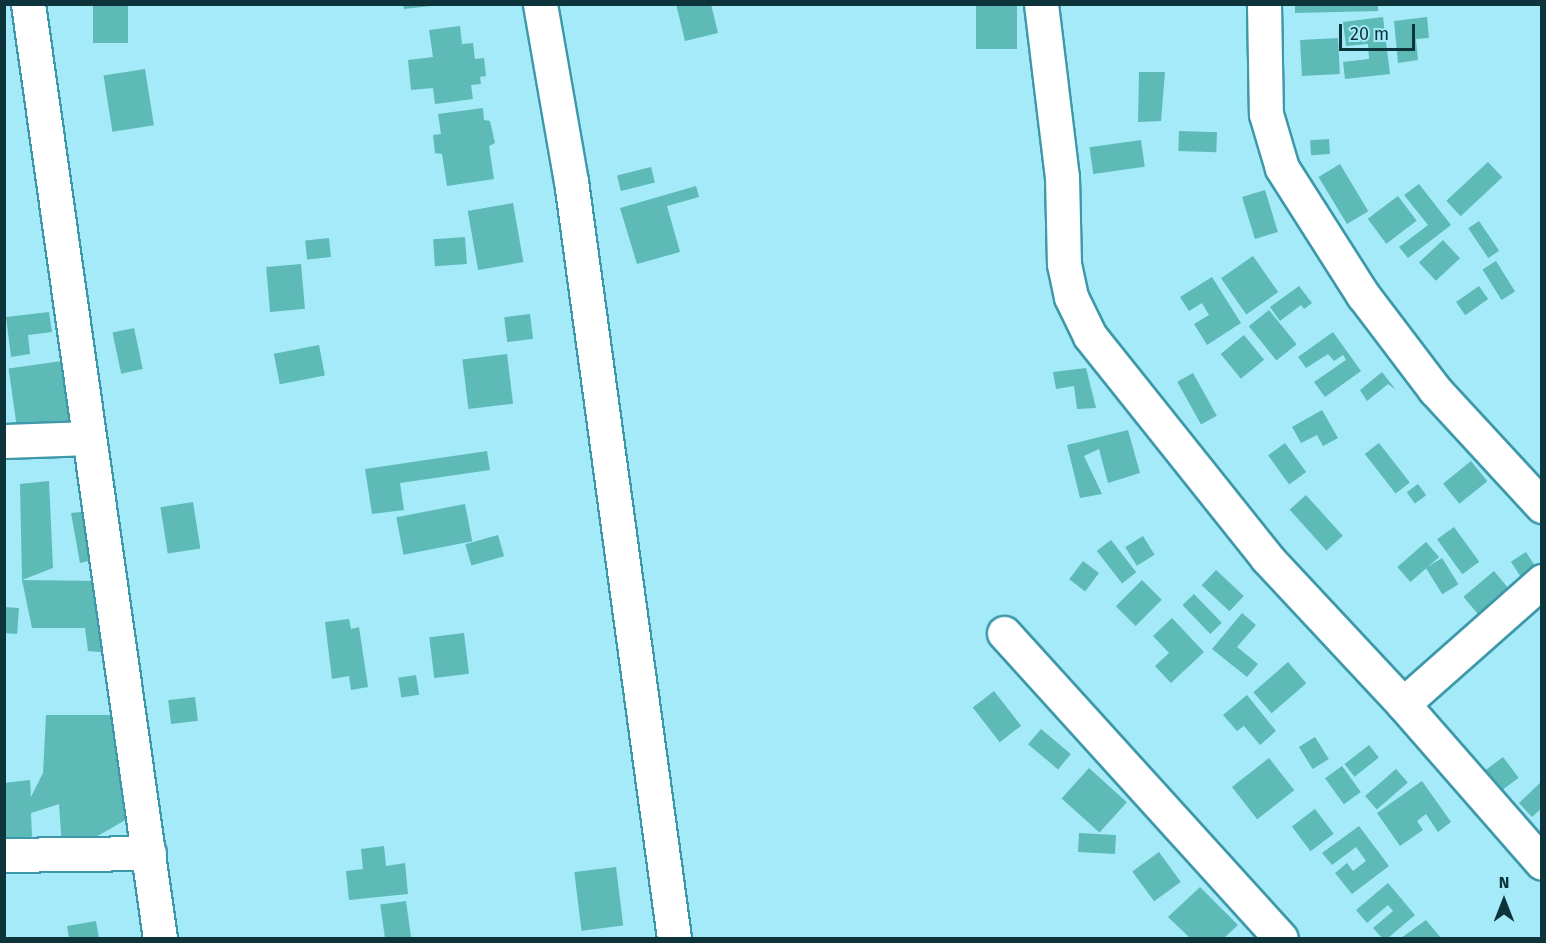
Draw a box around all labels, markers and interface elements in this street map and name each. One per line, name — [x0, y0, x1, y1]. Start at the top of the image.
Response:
scale bar — [1342, 12, 1418, 50]
text: 20 m — [1350, 23, 1389, 45]
north arrow — [1474, 871, 1534, 931]
text: N — [1499, 873, 1509, 892]

